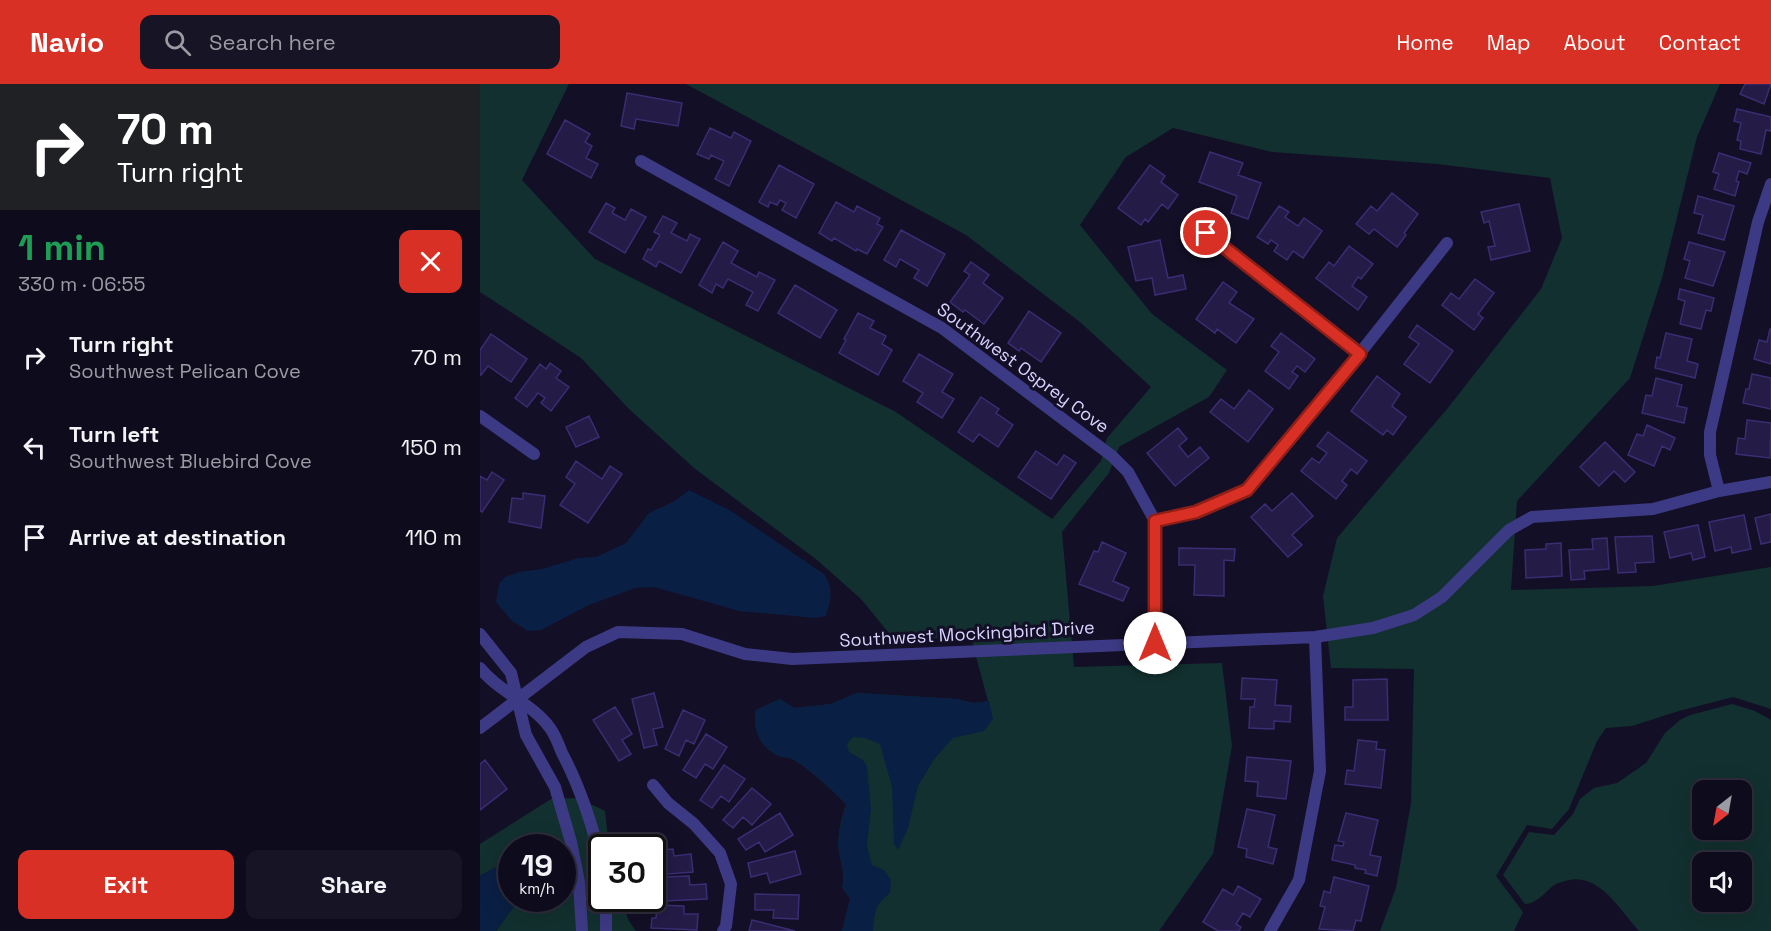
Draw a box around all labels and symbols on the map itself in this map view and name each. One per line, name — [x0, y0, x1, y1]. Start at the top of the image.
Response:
pin — [1180, 207, 1231, 258]
street label: Southwest Osprey Cove — [933, 297, 1114, 438]
position arrow — [1123, 611, 1187, 675]
street label: Southwest Mockingbird Drive — [839, 615, 1095, 652]
north arrow — [1692, 780, 1752, 840]
speed limit sign: 30 — [588, 834, 666, 912]

